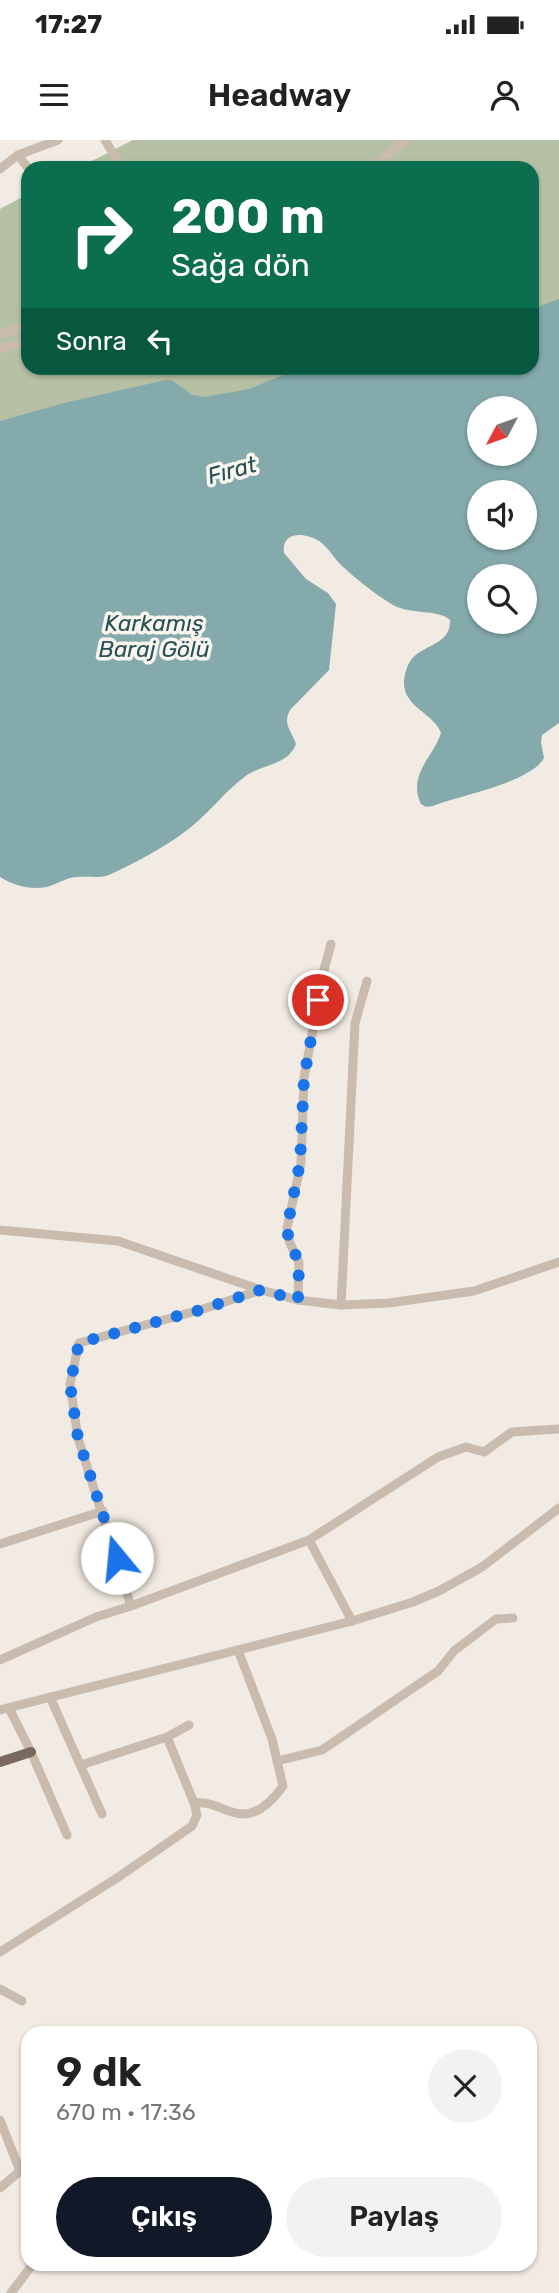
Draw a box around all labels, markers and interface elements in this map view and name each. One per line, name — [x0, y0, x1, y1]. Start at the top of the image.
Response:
text: 17:27 — [35, 9, 102, 40]
icon: menu — [35, 76, 73, 114]
text: Headway — [208, 76, 351, 114]
icon: person — [486, 76, 524, 114]
text: 200 m — [171, 187, 325, 245]
icon: right — [56, 189, 147, 280]
text: Sağa dön — [171, 246, 310, 284]
icon: left — [141, 322, 179, 360]
text: Sonra — [56, 326, 127, 357]
north arrow — [467, 396, 537, 466]
map controls — [467, 396, 537, 634]
water label: Fırat — [204, 450, 261, 490]
button: sound — [467, 480, 537, 550]
button: search — [467, 564, 537, 634]
water label: Karkamış Baraj Gölü — [98, 609, 210, 663]
pin — [288, 970, 348, 1030]
icon: arrive — [299, 981, 337, 1019]
position arrow — [80, 1521, 154, 1595]
text: 9 dk — [56, 2047, 142, 2097]
button: close — [428, 2049, 502, 2123]
text: 670 m · 17:36 — [56, 2098, 196, 2126]
button: Çıkış — [56, 2177, 272, 2257]
button: Paylaş — [286, 2177, 502, 2257]

